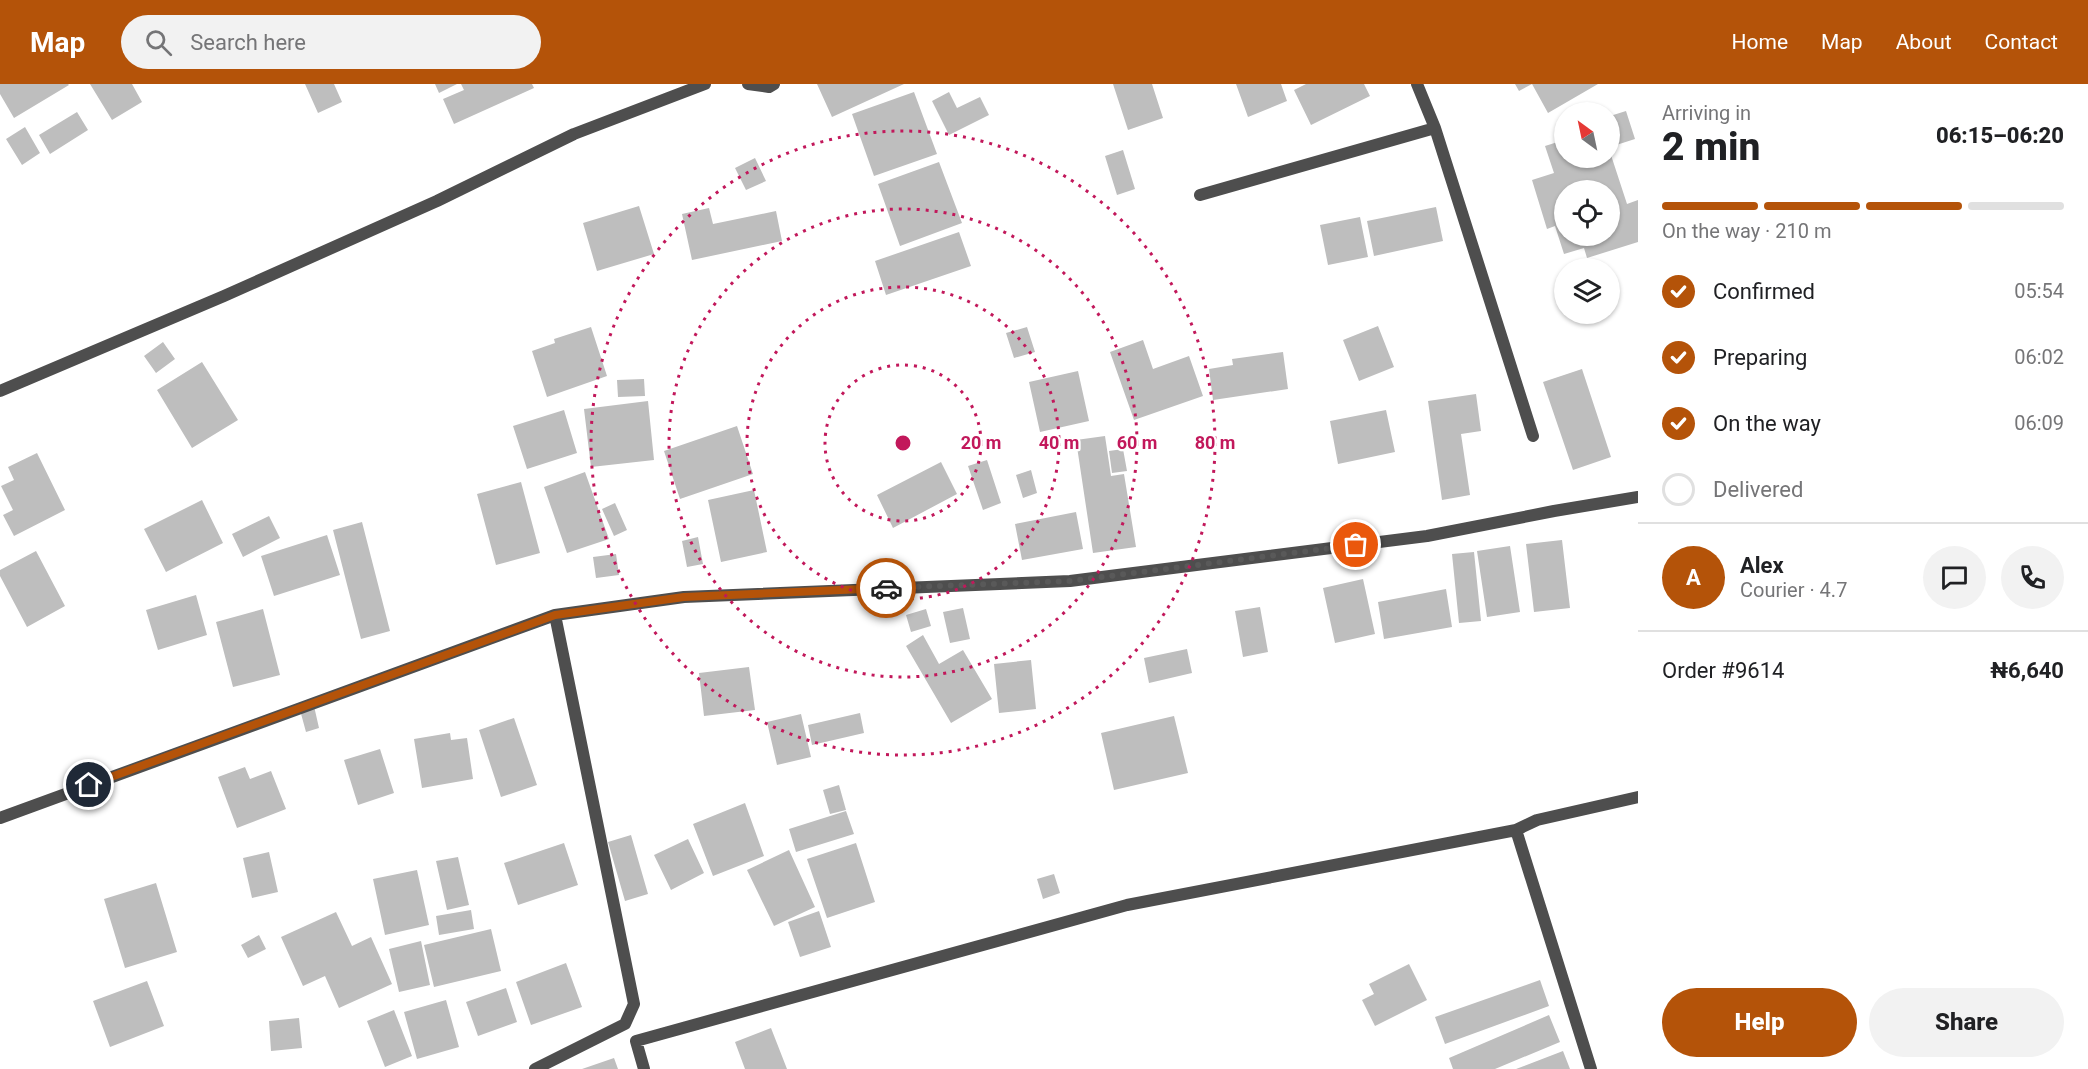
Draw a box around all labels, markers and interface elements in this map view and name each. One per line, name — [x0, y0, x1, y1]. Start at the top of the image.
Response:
search box — [121, 15, 541, 69]
text: Map — [30, 26, 85, 59]
icon: search — [142, 26, 175, 59]
text: Search here — [190, 30, 306, 55]
text: Home — [1732, 30, 1788, 54]
text: Map — [1821, 30, 1863, 54]
text: About — [1896, 30, 1952, 54]
text: Contact — [1985, 30, 2058, 54]
text: Arriving in — [1662, 101, 1751, 125]
north arrow — [1554, 102, 1620, 168]
map controls — [1554, 102, 1620, 324]
text: 06:15–06:20 — [1936, 123, 2064, 148]
text: 2 min — [1662, 124, 1760, 170]
button: locate — [1554, 180, 1620, 246]
text: On the way · 210 m — [1662, 219, 1831, 243]
button: layers — [1554, 258, 1620, 324]
icon: check — [1662, 275, 1695, 308]
text: Confirmed — [1713, 279, 1815, 304]
text: 05:54 — [2014, 279, 2064, 303]
icon: check — [1662, 341, 1695, 374]
text: Preparing — [1713, 345, 1807, 370]
text: 06:02 — [2014, 345, 2064, 369]
icon: check — [1662, 407, 1695, 440]
text: On the way — [1713, 411, 1821, 436]
text: 06:09 — [2014, 411, 2064, 435]
text: 20 m — [961, 432, 1001, 453]
text: 40 m — [1039, 432, 1079, 453]
text: 60 m — [1117, 432, 1157, 453]
text: 80 m — [1195, 432, 1235, 453]
centre of rings — [893, 433, 913, 453]
text: Delivered — [1713, 477, 1803, 502]
pin — [1330, 519, 1381, 570]
icon: bag — [1339, 528, 1372, 561]
button: chat — [1923, 546, 1986, 609]
button: phone — [2001, 546, 2064, 609]
text: Alex — [1740, 553, 1784, 578]
courier — [856, 558, 916, 618]
text: A — [1686, 565, 1701, 590]
icon: car — [870, 572, 903, 605]
text: Courier · 4.7 — [1740, 578, 1847, 602]
text: Order #9614 — [1662, 658, 1784, 683]
text: ₦6,640 — [1990, 658, 2064, 683]
pin — [63, 759, 114, 810]
icon: home — [72, 768, 105, 801]
button: Help — [1662, 988, 1857, 1057]
button: Share — [1869, 988, 2064, 1057]

